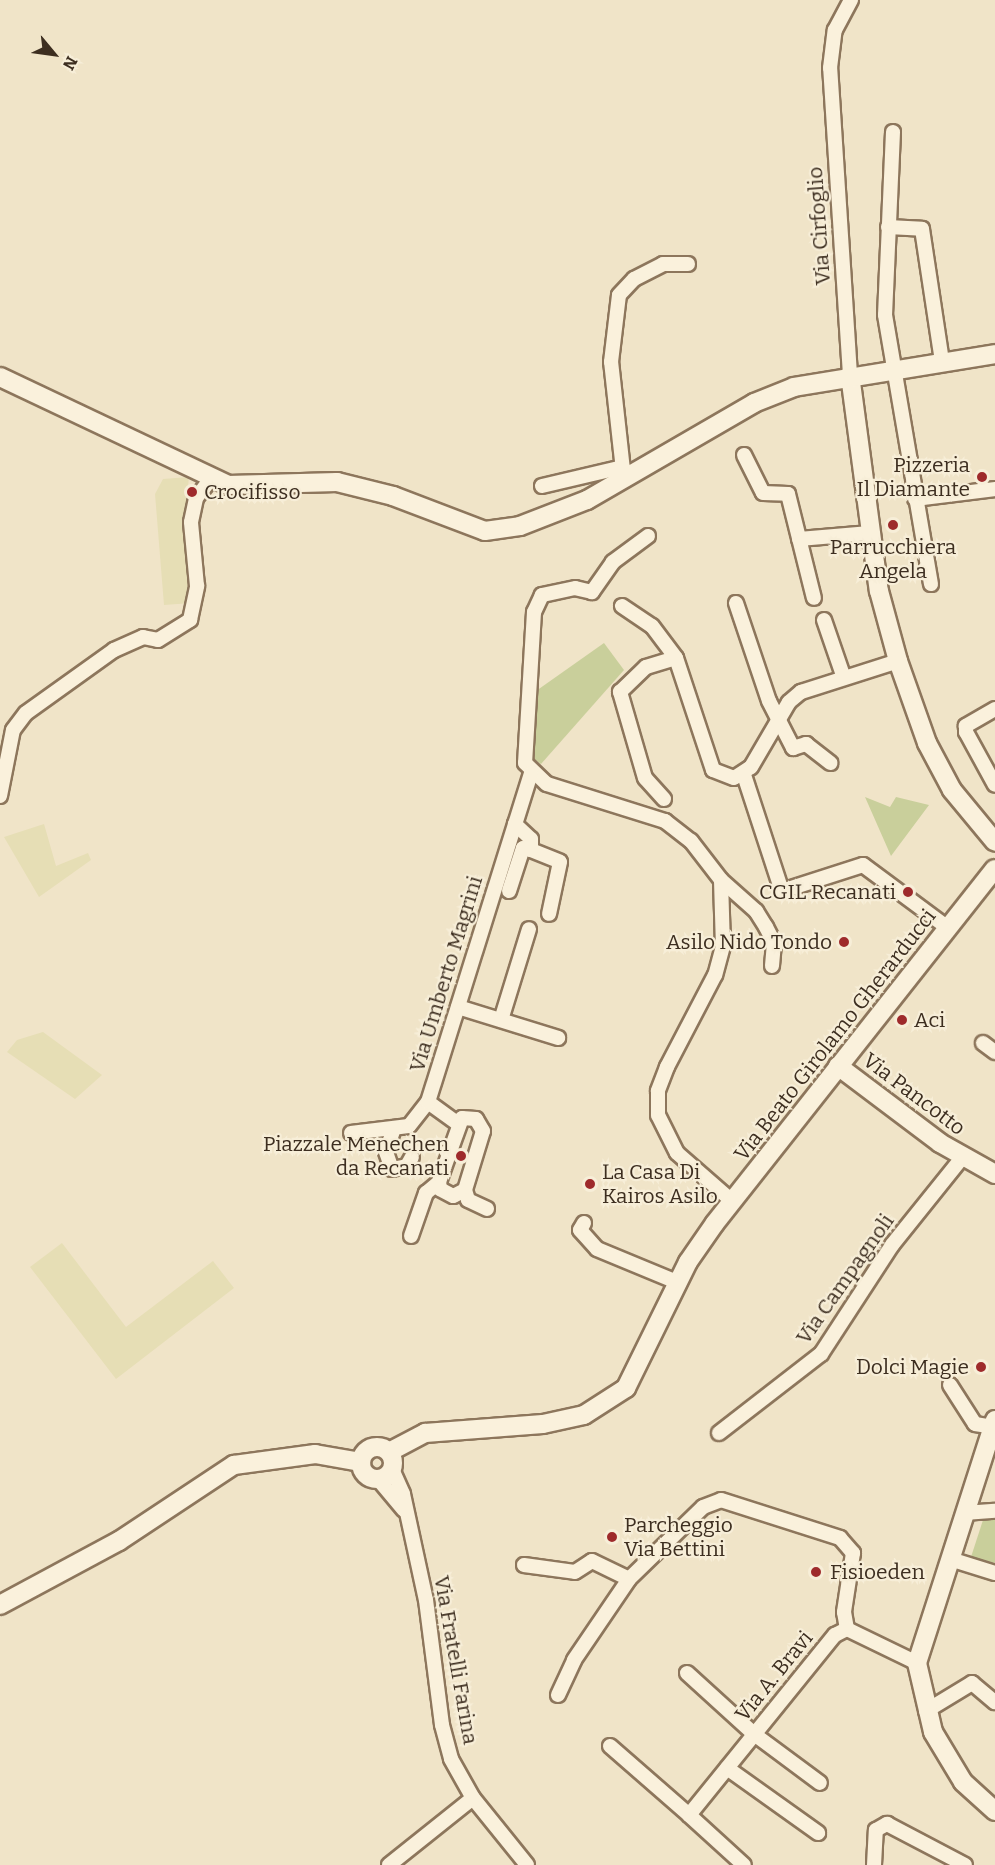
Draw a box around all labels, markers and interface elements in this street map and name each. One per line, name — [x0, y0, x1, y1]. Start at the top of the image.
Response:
north arrow — [24, 24, 84, 84]
text: N — [59, 53, 81, 73]
street label: Via Cirfoglio — [802, 166, 836, 286]
place label: Pizzeria Il Diamante — [857, 452, 970, 502]
marker: Pizzeria Il Diamante — [975, 470, 989, 484]
place label: Crocifisso — [204, 479, 300, 505]
marker: Crocifisso — [185, 485, 199, 499]
marker: Parrucchiera Angela — [886, 518, 900, 532]
place label: Parrucchiera Angela — [830, 534, 956, 584]
street label: Via Umberto Magrini — [404, 873, 488, 1075]
place label: CGIL Recanati — [759, 879, 896, 905]
marker: CGIL Recanati — [901, 885, 915, 899]
street label: Via Beato Girolamo Gherarducci — [729, 904, 941, 1166]
place label: Asilo Nido Tondo — [666, 929, 832, 955]
marker: Asilo Nido Tondo — [837, 935, 851, 949]
place label: Aci — [914, 1007, 945, 1033]
marker: Aci — [895, 1013, 909, 1027]
street label: Via Pancotto — [858, 1047, 970, 1141]
place label: Piazzale Menechen da Recanati — [263, 1131, 449, 1181]
marker: Piazzale Menechen da Recanati — [454, 1149, 468, 1163]
place label: La Casa Di Kairos Asilo — [602, 1159, 718, 1209]
marker: La Casa Di Kairos Asilo — [583, 1177, 597, 1191]
street label: Via Campagnoli — [791, 1209, 899, 1349]
place label: Dolci Magie — [856, 1354, 969, 1380]
marker: Dolci Magie — [974, 1360, 988, 1374]
place label: Parcheggio Via Bettini — [624, 1512, 733, 1562]
marker: Parcheggio Via Bettini — [605, 1530, 619, 1544]
place label: Fisioeden — [830, 1559, 925, 1585]
marker: Fisioeden — [807, 1563, 825, 1581]
street label: Via Fratelli Farina — [429, 1574, 483, 1746]
street label: Via A. Bravi — [730, 1626, 818, 1726]

